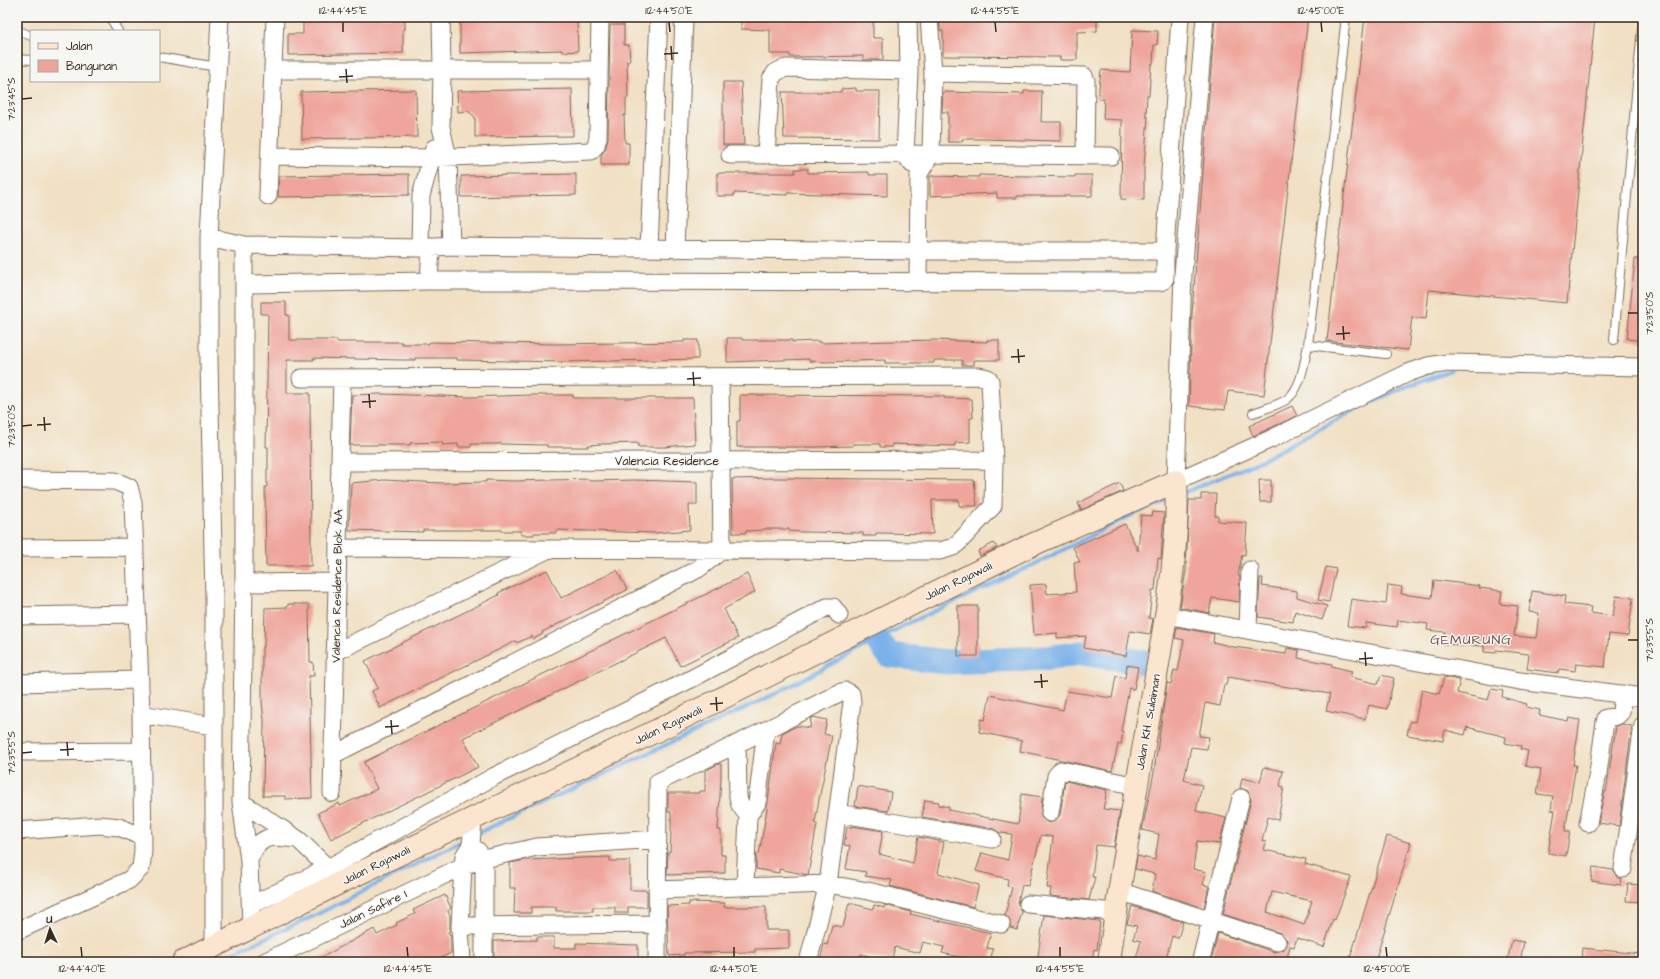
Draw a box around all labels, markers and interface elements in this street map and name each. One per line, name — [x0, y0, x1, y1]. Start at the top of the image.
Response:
text: 112°44'45"E — [319, 4, 367, 18]
text: 112°44'50"E — [645, 4, 693, 18]
text: 112°44'55"E — [971, 4, 1019, 18]
text: 112°45'00"E — [1298, 4, 1345, 18]
legend — [30, 30, 160, 82]
text: Jalan — [66, 38, 92, 55]
text: Bangunan — [66, 58, 117, 76]
text: 7°23'45"S — [5, 77, 19, 121]
text: 7°23'50"S — [1643, 291, 1657, 334]
text: 7°23'50"S — [5, 404, 19, 447]
street label: Valencia Residence — [615, 453, 719, 470]
street label: Valencia Residence Blok AA — [328, 509, 347, 663]
street label: Jalan Rajawali — [921, 558, 995, 605]
text: 7°23'55"S — [1643, 618, 1657, 662]
district label: GEMURUNG — [1430, 630, 1512, 650]
street label: Jalan KH. Sulaiman — [1132, 673, 1165, 771]
street label: Jalan Rajawali — [631, 702, 705, 749]
text: 7°23'55"S — [5, 731, 19, 775]
street label: Jalan Rajawali — [339, 842, 413, 889]
street label: Jalan Safire I — [336, 886, 410, 933]
north arrow — [30, 909, 70, 949]
text: U — [45, 912, 53, 927]
text: 112°44'40"E — [58, 962, 106, 976]
text: 112°44'45"E — [384, 962, 432, 976]
text: 112°44'50"E — [710, 962, 758, 976]
text: 112°44'55"E — [1036, 962, 1084, 976]
text: 112°45'00"E — [1364, 962, 1411, 976]

